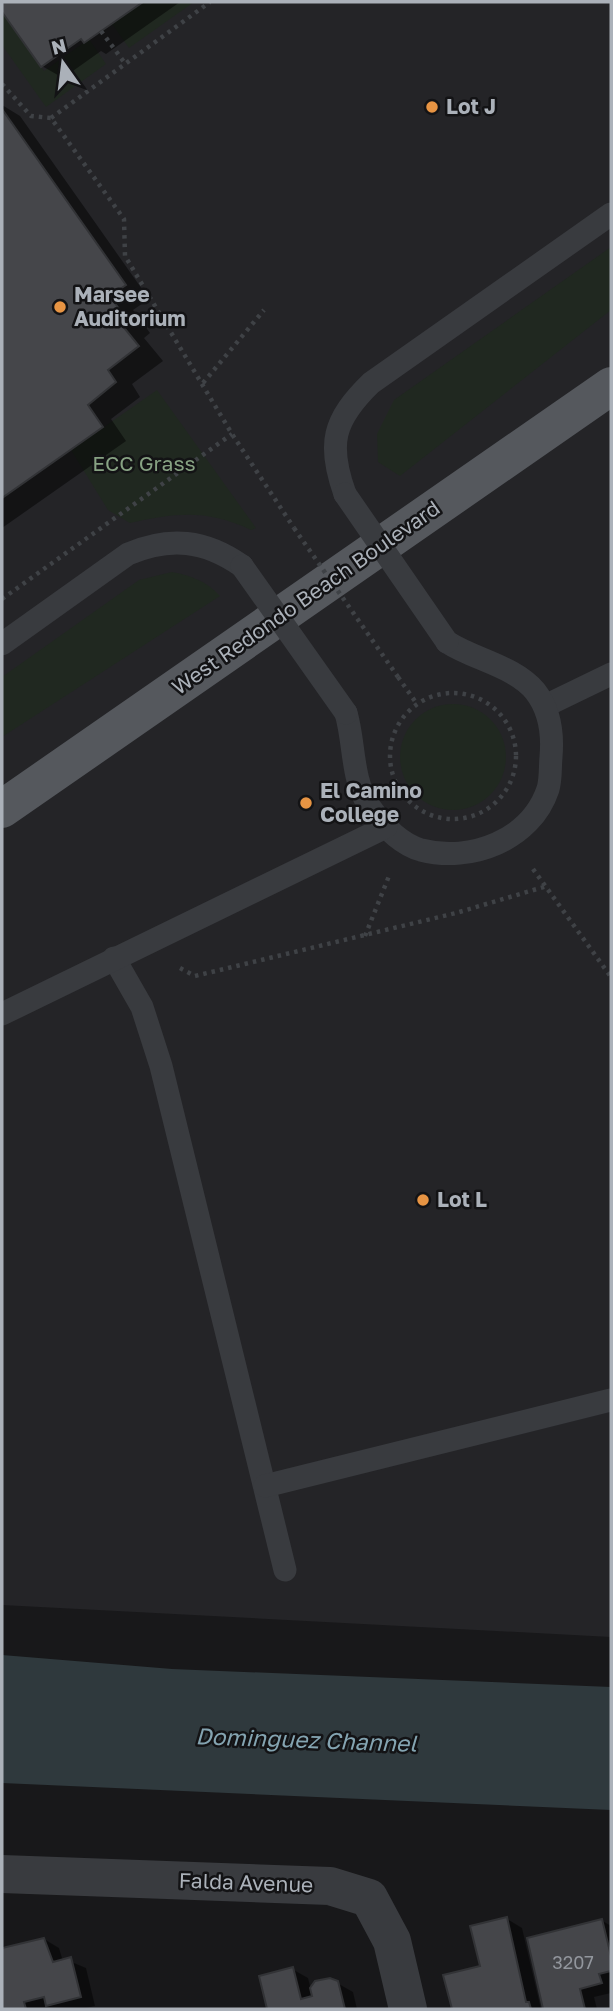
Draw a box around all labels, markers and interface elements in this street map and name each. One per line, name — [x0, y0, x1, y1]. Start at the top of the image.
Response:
north arrow — [28, 28, 98, 98]
text: N — [49, 33, 69, 59]
place label: Lot J — [446, 93, 496, 119]
marker: Lot J — [424, 99, 440, 115]
place label: Marsee Auditorium — [74, 281, 186, 331]
marker: Marsee Auditorium — [52, 299, 68, 315]
park label: ECC Grass — [92, 450, 196, 476]
street label: West Redondo Beach Boulevard — [167, 494, 444, 700]
place label: El Camino College — [320, 777, 422, 827]
marker: El Camino College — [298, 795, 314, 811]
place label: Lot L — [437, 1186, 487, 1212]
marker: Lot L — [415, 1192, 431, 1208]
water label: Dominguez Channel — [195, 1721, 419, 1757]
street label: Falda Avenue — [178, 1867, 314, 1897]
house number: 3207 — [552, 1951, 594, 1973]

